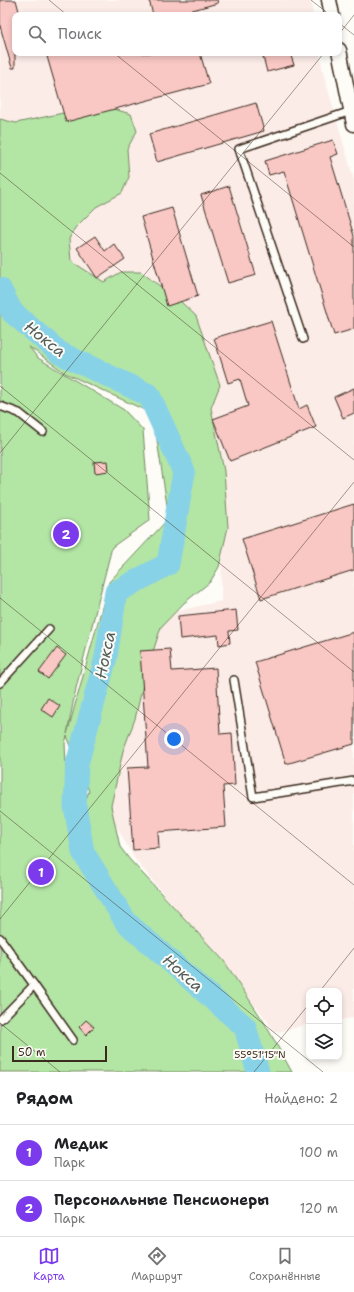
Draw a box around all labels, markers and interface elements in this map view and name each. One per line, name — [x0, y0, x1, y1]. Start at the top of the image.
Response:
search box — [12, 12, 342, 56]
icon: search — [26, 23, 48, 45]
text: Поиск — [58, 24, 102, 44]
water label: Нокса — [20, 316, 70, 362]
pin: 2 — [53, 519, 79, 549]
water label: Нокса — [90, 630, 120, 680]
your location — [164, 729, 184, 749]
pin: 1 — [28, 857, 54, 887]
water label: Нокса — [158, 949, 208, 997]
map controls — [306, 988, 342, 1060]
button: locate — [306, 988, 342, 1024]
button: layers — [306, 1024, 342, 1060]
scale bar — [12, 1044, 107, 1063]
text: 50 m — [18, 1045, 46, 1060]
text: 55°51'15"N — [234, 1048, 286, 1061]
text: Рядом — [16, 1087, 73, 1109]
text: Найдено: 2 — [264, 1090, 338, 1107]
text: Медик — [54, 1134, 108, 1154]
text: 1 — [26, 1144, 32, 1161]
text: 100 m — [299, 1144, 338, 1161]
text: Парк — [54, 1154, 85, 1171]
text: Персональные Пенсионеры — [54, 1190, 269, 1210]
text: 2 — [24, 1200, 34, 1217]
text: 120 m — [300, 1200, 338, 1217]
text: Парк — [54, 1210, 85, 1227]
tab: Карта — [33, 1245, 65, 1284]
tab: Маршрут — [131, 1245, 182, 1284]
tab: Сохранённые — [249, 1245, 321, 1284]

